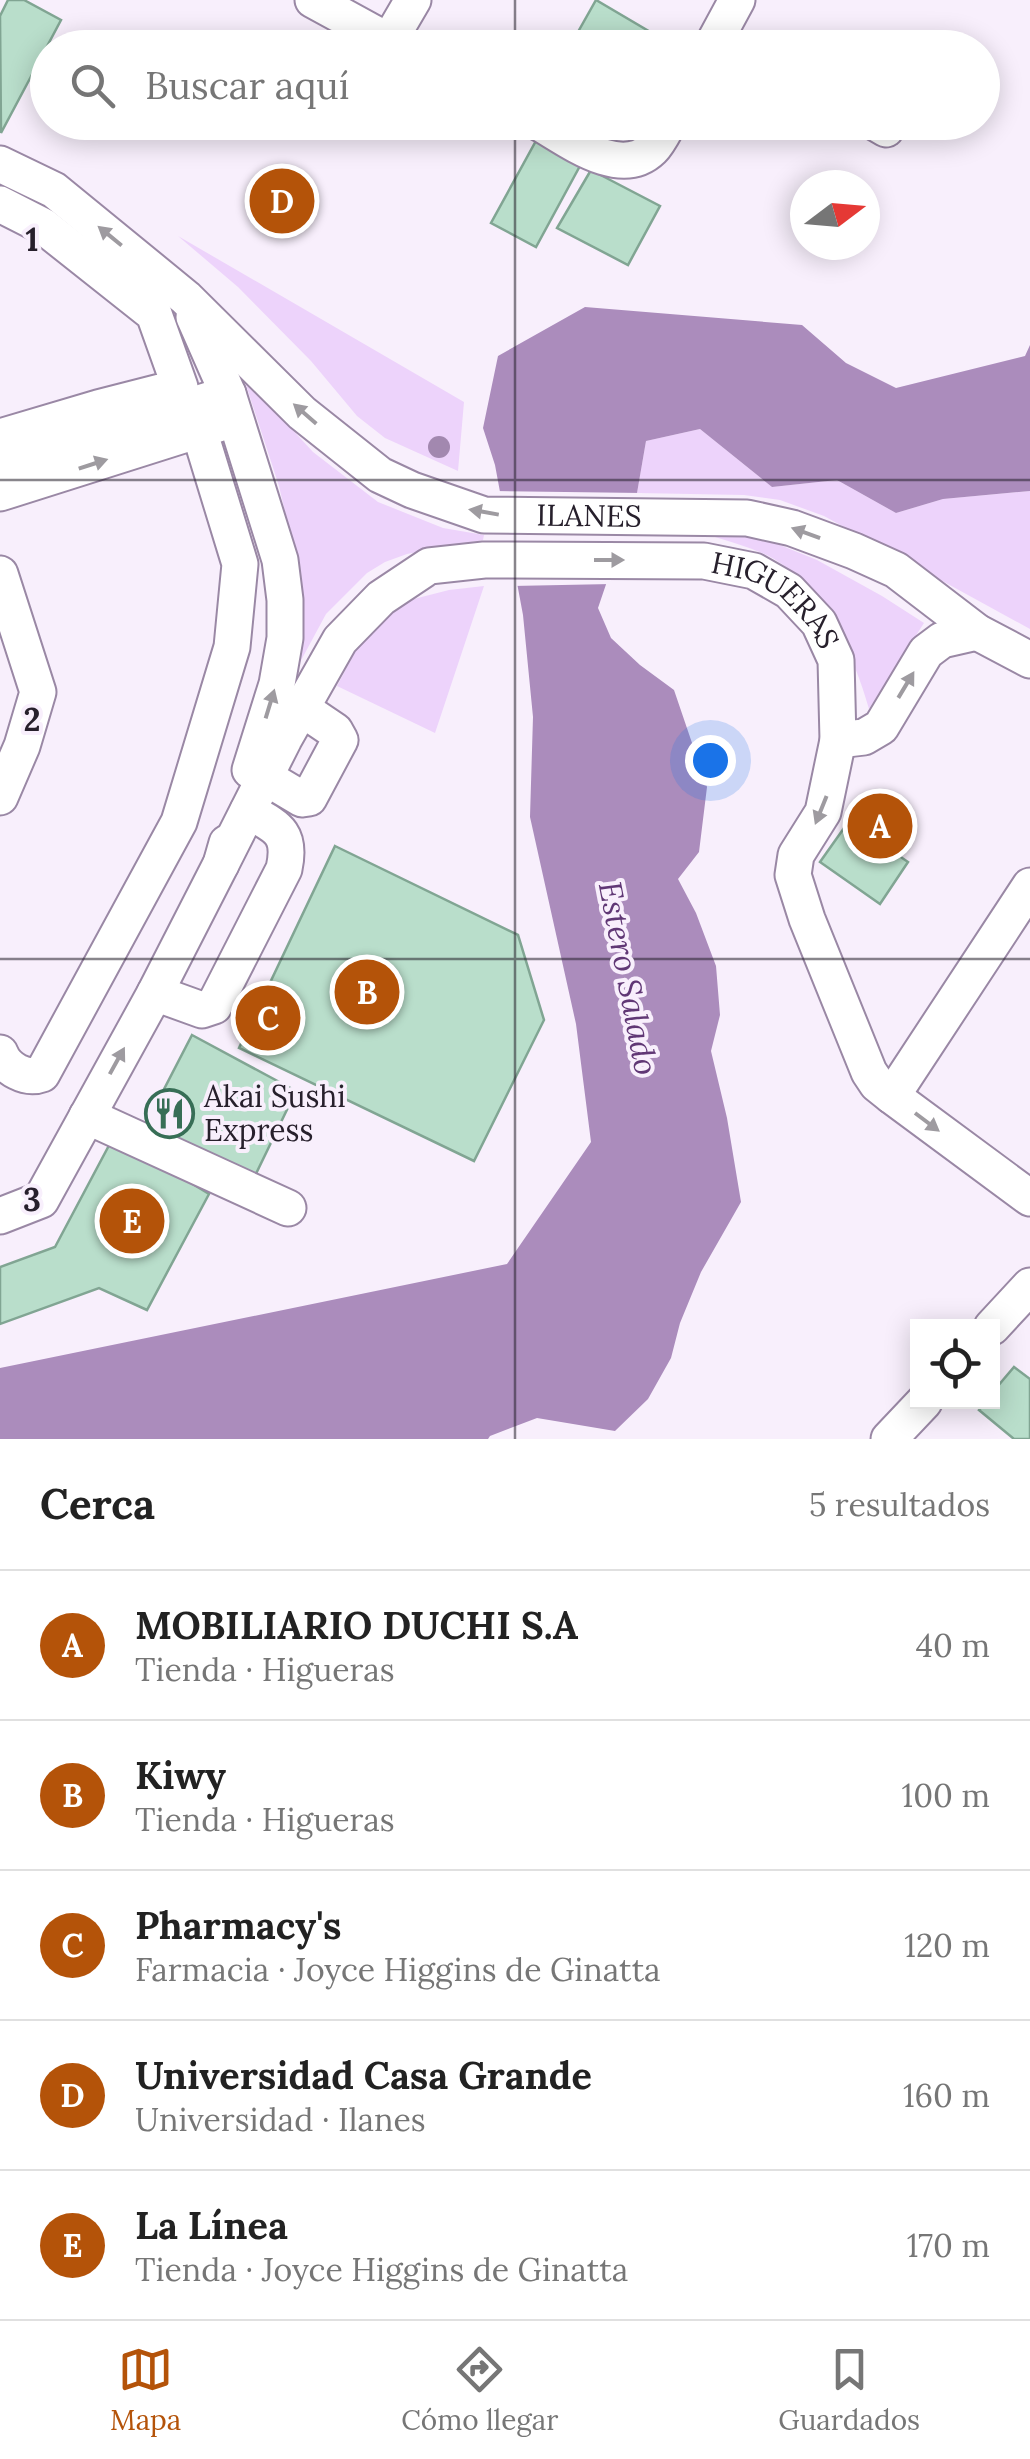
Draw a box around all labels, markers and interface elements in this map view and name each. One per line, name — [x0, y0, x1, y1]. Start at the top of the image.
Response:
search box — [30, 30, 1000, 140]
icon: search — [65, 58, 120, 113]
text: Buscar aquí — [145, 61, 349, 109]
pin: D — [250, 164, 314, 238]
north arrow — [790, 170, 880, 260]
text: 1 — [26, 219, 39, 260]
one-way arrow — [98, 226, 123, 247]
one-way arrow — [293, 403, 318, 425]
one-way arrow — [78, 456, 109, 471]
street label: ILANES — [536, 496, 642, 535]
one-way arrow — [468, 504, 499, 519]
one-way arrow — [791, 525, 821, 540]
street label: HIGUERAS — [708, 543, 848, 654]
one-way arrow — [593, 553, 625, 569]
one-way arrow — [897, 671, 914, 699]
one-way arrow — [263, 689, 278, 719]
text: 2 — [23, 699, 41, 740]
your location — [685, 735, 736, 786]
pin: A — [848, 788, 912, 864]
one-way arrow — [812, 795, 828, 825]
water label: Estero Salado — [590, 878, 667, 1078]
pin: B — [334, 954, 400, 1030]
pin: C — [236, 980, 300, 1056]
one-way arrow — [109, 1047, 126, 1076]
place label: Akai Sushi Express — [203, 1077, 346, 1149]
restaurant icon: Akai Sushi Express — [143, 1088, 195, 1140]
one-way arrow — [914, 1111, 940, 1131]
text: 3 — [23, 1179, 41, 1220]
pin: E — [100, 1184, 164, 1258]
map controls — [910, 1319, 1000, 1409]
button: locate — [910, 1319, 1000, 1409]
text: Cerca — [40, 1477, 155, 1531]
text: 5 resultados — [809, 1484, 990, 1525]
text: MOBILIARIO DUCHI S.A — [135, 1601, 578, 1649]
text: A — [62, 1625, 83, 1666]
text: 40 m — [916, 1625, 990, 1666]
text: Tienda · Higueras — [135, 1649, 395, 1690]
text: Kiwy — [135, 1751, 226, 1799]
text: B — [62, 1775, 83, 1816]
text: 100 m — [902, 1775, 990, 1816]
text: Tienda · Higueras — [135, 1799, 395, 1840]
text: Pharmacy's — [135, 1901, 341, 1949]
text: C — [61, 1925, 84, 1966]
text: 120 m — [904, 1925, 990, 1966]
text: Farmacia · Joyce Higgins de Ginatta — [135, 1949, 661, 1990]
text: Universidad Casa Grande — [135, 2051, 592, 2099]
text: D — [60, 2075, 85, 2116]
text: 160 m — [903, 2075, 990, 2116]
text: Universidad · Ilanes — [135, 2099, 426, 2140]
text: La Línea — [135, 2201, 288, 2249]
text: E — [63, 2225, 82, 2266]
text: 170 m — [907, 2225, 990, 2266]
text: Tienda · Joyce Higgins de Ginatta — [135, 2249, 628, 2290]
tab: Mapa — [110, 2342, 181, 2438]
tab: Cómo llegar — [401, 2342, 558, 2438]
tab: Guardados — [778, 2342, 920, 2438]

